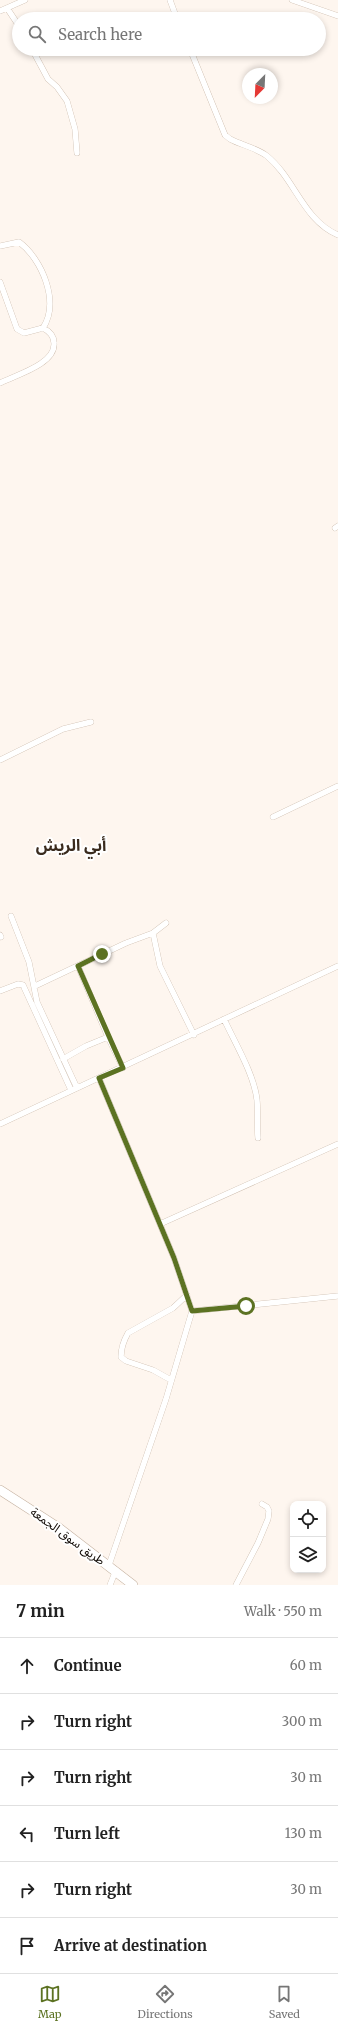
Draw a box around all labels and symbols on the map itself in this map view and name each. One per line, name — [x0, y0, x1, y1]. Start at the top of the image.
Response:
north arrow — [242, 68, 278, 104]
district label: أبي الريش — [36, 835, 106, 859]
route end — [93, 945, 111, 963]
route start — [237, 1297, 255, 1315]
street label: طريق سوق الجمعة — [27, 1504, 108, 1569]

